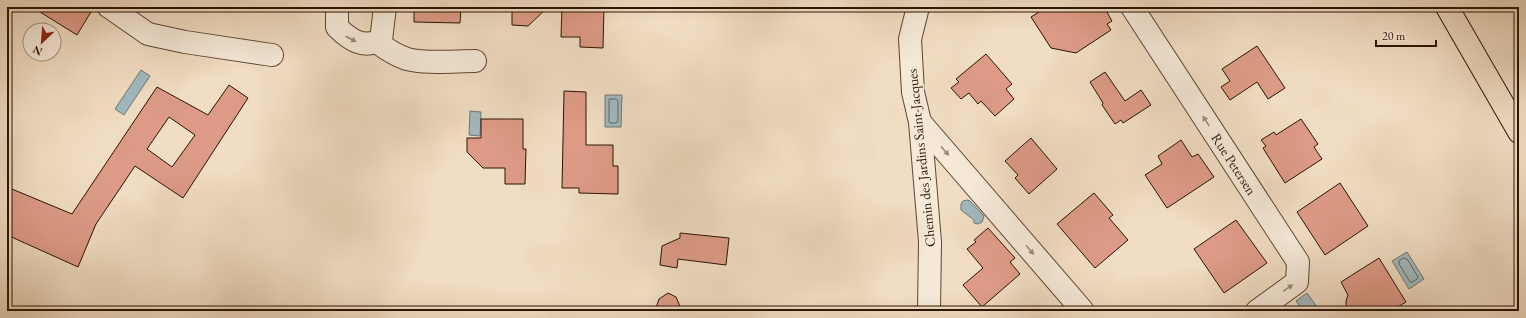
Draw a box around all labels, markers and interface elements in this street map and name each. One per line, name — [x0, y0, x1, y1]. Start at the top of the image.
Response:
north arrow — [22, 22, 62, 62]
scale bar — [1376, 22, 1436, 48]
text: 20 m — [1382, 28, 1406, 44]
one-way arrow — [345, 36, 357, 42]
text: N — [30, 43, 45, 59]
street label: Chemin des Jardins Saint-Jacques — [903, 68, 939, 248]
one-way arrow — [1202, 115, 1210, 126]
street label: Rue Petersen — [1207, 130, 1261, 199]
one-way arrow — [941, 146, 950, 157]
one-way arrow — [1026, 244, 1035, 255]
one-way arrow — [1283, 284, 1294, 292]

